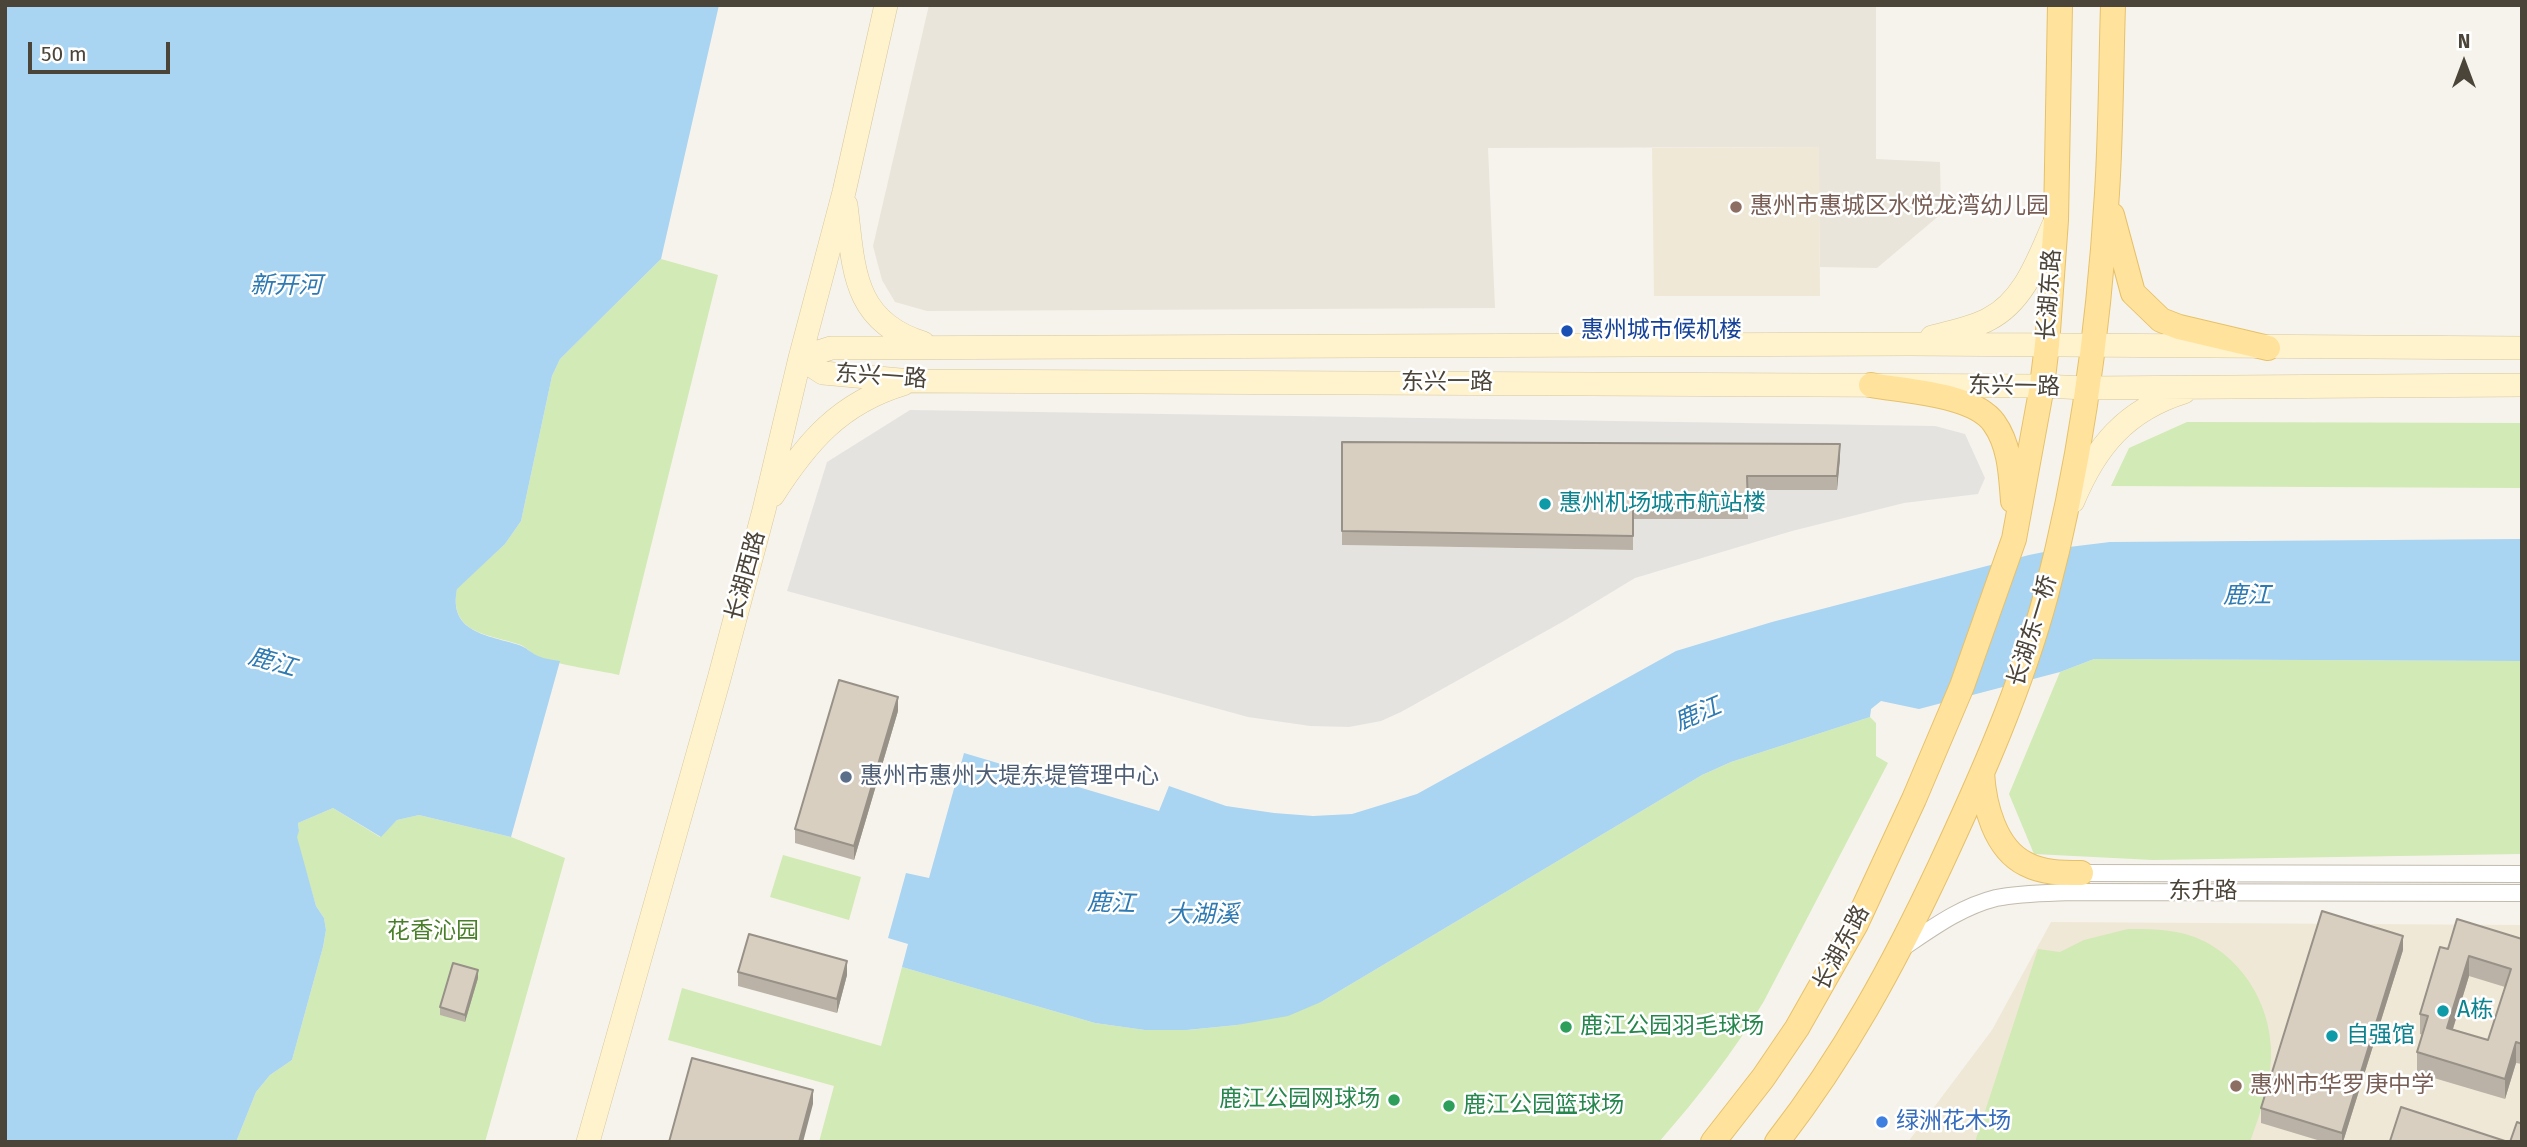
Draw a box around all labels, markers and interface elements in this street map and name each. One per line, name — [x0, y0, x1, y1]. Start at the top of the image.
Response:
scale bar — [32, 28, 173, 72]
north arrow — [2429, 28, 2499, 98]
text: N — [2458, 30, 2470, 53]
text: 50 m — [41, 41, 87, 67]
place label: 惠州市惠城区水悦龙湾幼儿园 — [1750, 193, 2049, 221]
marker: 惠州市惠城区水悦龙湾幼儿园 — [1728, 199, 1744, 215]
street label: 长湖东路 — [2033, 248, 2067, 342]
water label: 新开河 — [250, 272, 322, 300]
place label: 惠州城市候机楼 — [1581, 317, 1742, 345]
marker: 惠州城市候机楼 — [1559, 323, 1575, 339]
street label: 东兴一路 — [834, 360, 928, 394]
street label: 东兴一路 — [1401, 369, 1493, 397]
street label: 东兴一路 — [1968, 372, 2060, 402]
place label: 惠州机场城市航站楼 — [1559, 490, 1766, 518]
marker: 惠州机场城市航站楼 — [1537, 496, 1553, 512]
street label: 长湖西路 — [721, 528, 771, 624]
street label: 长湖东一桥 — [2003, 572, 2063, 690]
water label: 鹿江 — [2223, 582, 2271, 610]
water label: 鹿江 — [245, 643, 299, 683]
water label: 鹿江 — [1670, 692, 1726, 738]
place label: 惠州市惠州大堤东堤管理中心 — [860, 763, 1159, 791]
marker: 惠州市惠州大堤东堤管理中心 — [838, 769, 854, 785]
street label: 东升路 — [2169, 878, 2237, 906]
water label: 鹿江 — [1087, 889, 1135, 919]
water label: 大湖溪 — [1167, 901, 1239, 929]
street label: 长湖东路 — [1808, 901, 1876, 995]
park label: 花香沁园 — [387, 918, 479, 946]
place label: A栋 — [2457, 997, 2493, 1025]
marker: A栋 — [2435, 1003, 2451, 1019]
place label: 鹿江公园羽毛球场 — [1580, 1013, 1764, 1041]
marker: 鹿江公园羽毛球场 — [1558, 1019, 1574, 1035]
place label: 自强馆 — [2346, 1022, 2415, 1050]
marker: 自强馆 — [2324, 1028, 2340, 1044]
place label: 惠州市华罗庚中学 — [2250, 1072, 2434, 1100]
marker: 惠州市华罗庚中学 — [2228, 1078, 2244, 1094]
place label: 鹿江公园网球场 — [1219, 1086, 1380, 1114]
marker: 鹿江公园网球场 — [1386, 1092, 1402, 1108]
place label: 鹿江公园篮球场 — [1463, 1092, 1624, 1120]
marker: 鹿江公园篮球场 — [1441, 1098, 1457, 1114]
place label: 绿洲花木场 — [1896, 1108, 2011, 1136]
marker: 绿洲花木场 — [1874, 1114, 1890, 1130]

